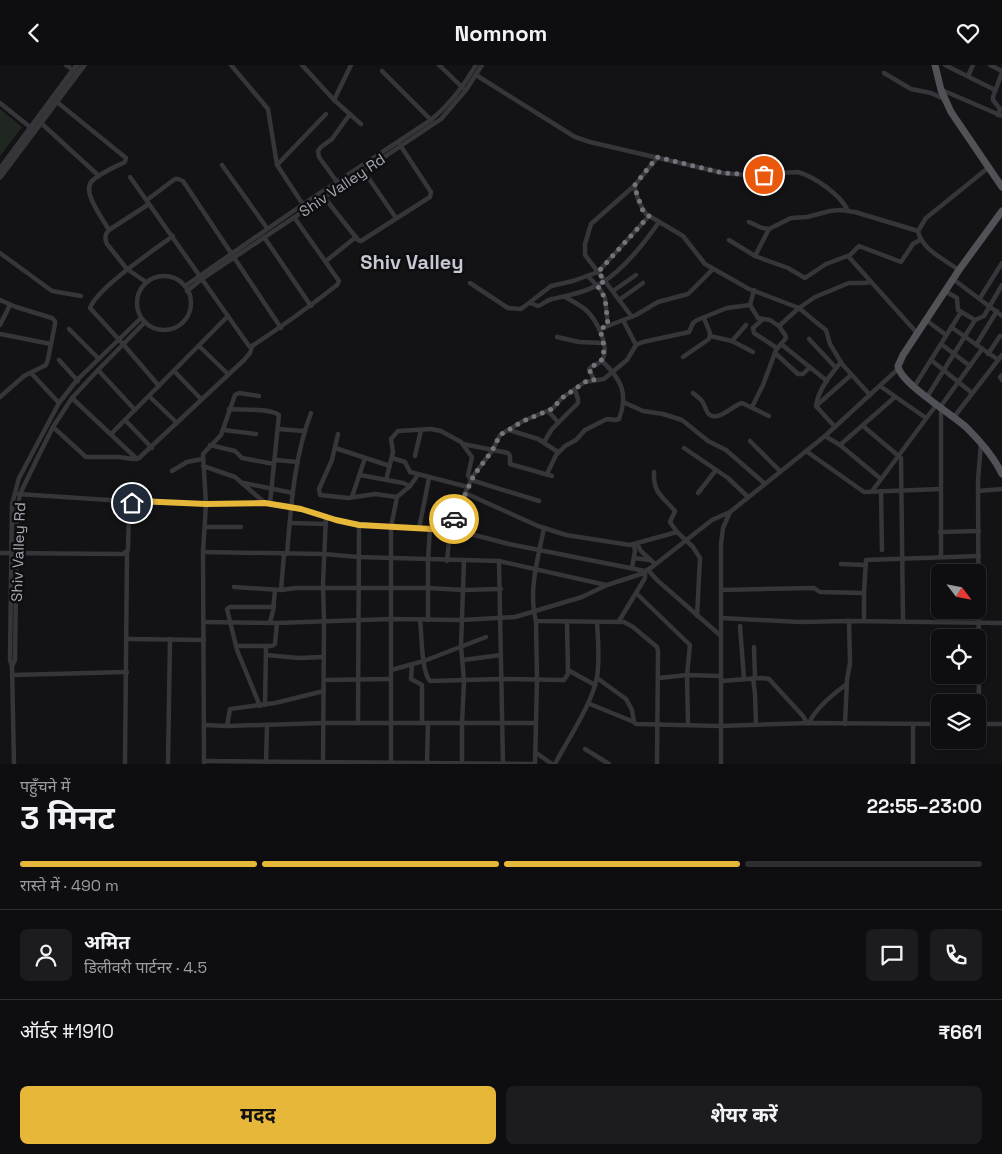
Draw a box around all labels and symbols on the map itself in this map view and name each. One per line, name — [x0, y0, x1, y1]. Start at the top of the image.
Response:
street label: Shiv Valley Rd — [295, 149, 389, 221]
pin — [743, 154, 785, 196]
district label: Shiv Valley — [360, 249, 464, 275]
pin — [111, 482, 153, 524]
courier — [429, 494, 479, 544]
street label: Shiv Valley Rd — [7, 502, 29, 602]
north arrow — [931, 564, 986, 619]

